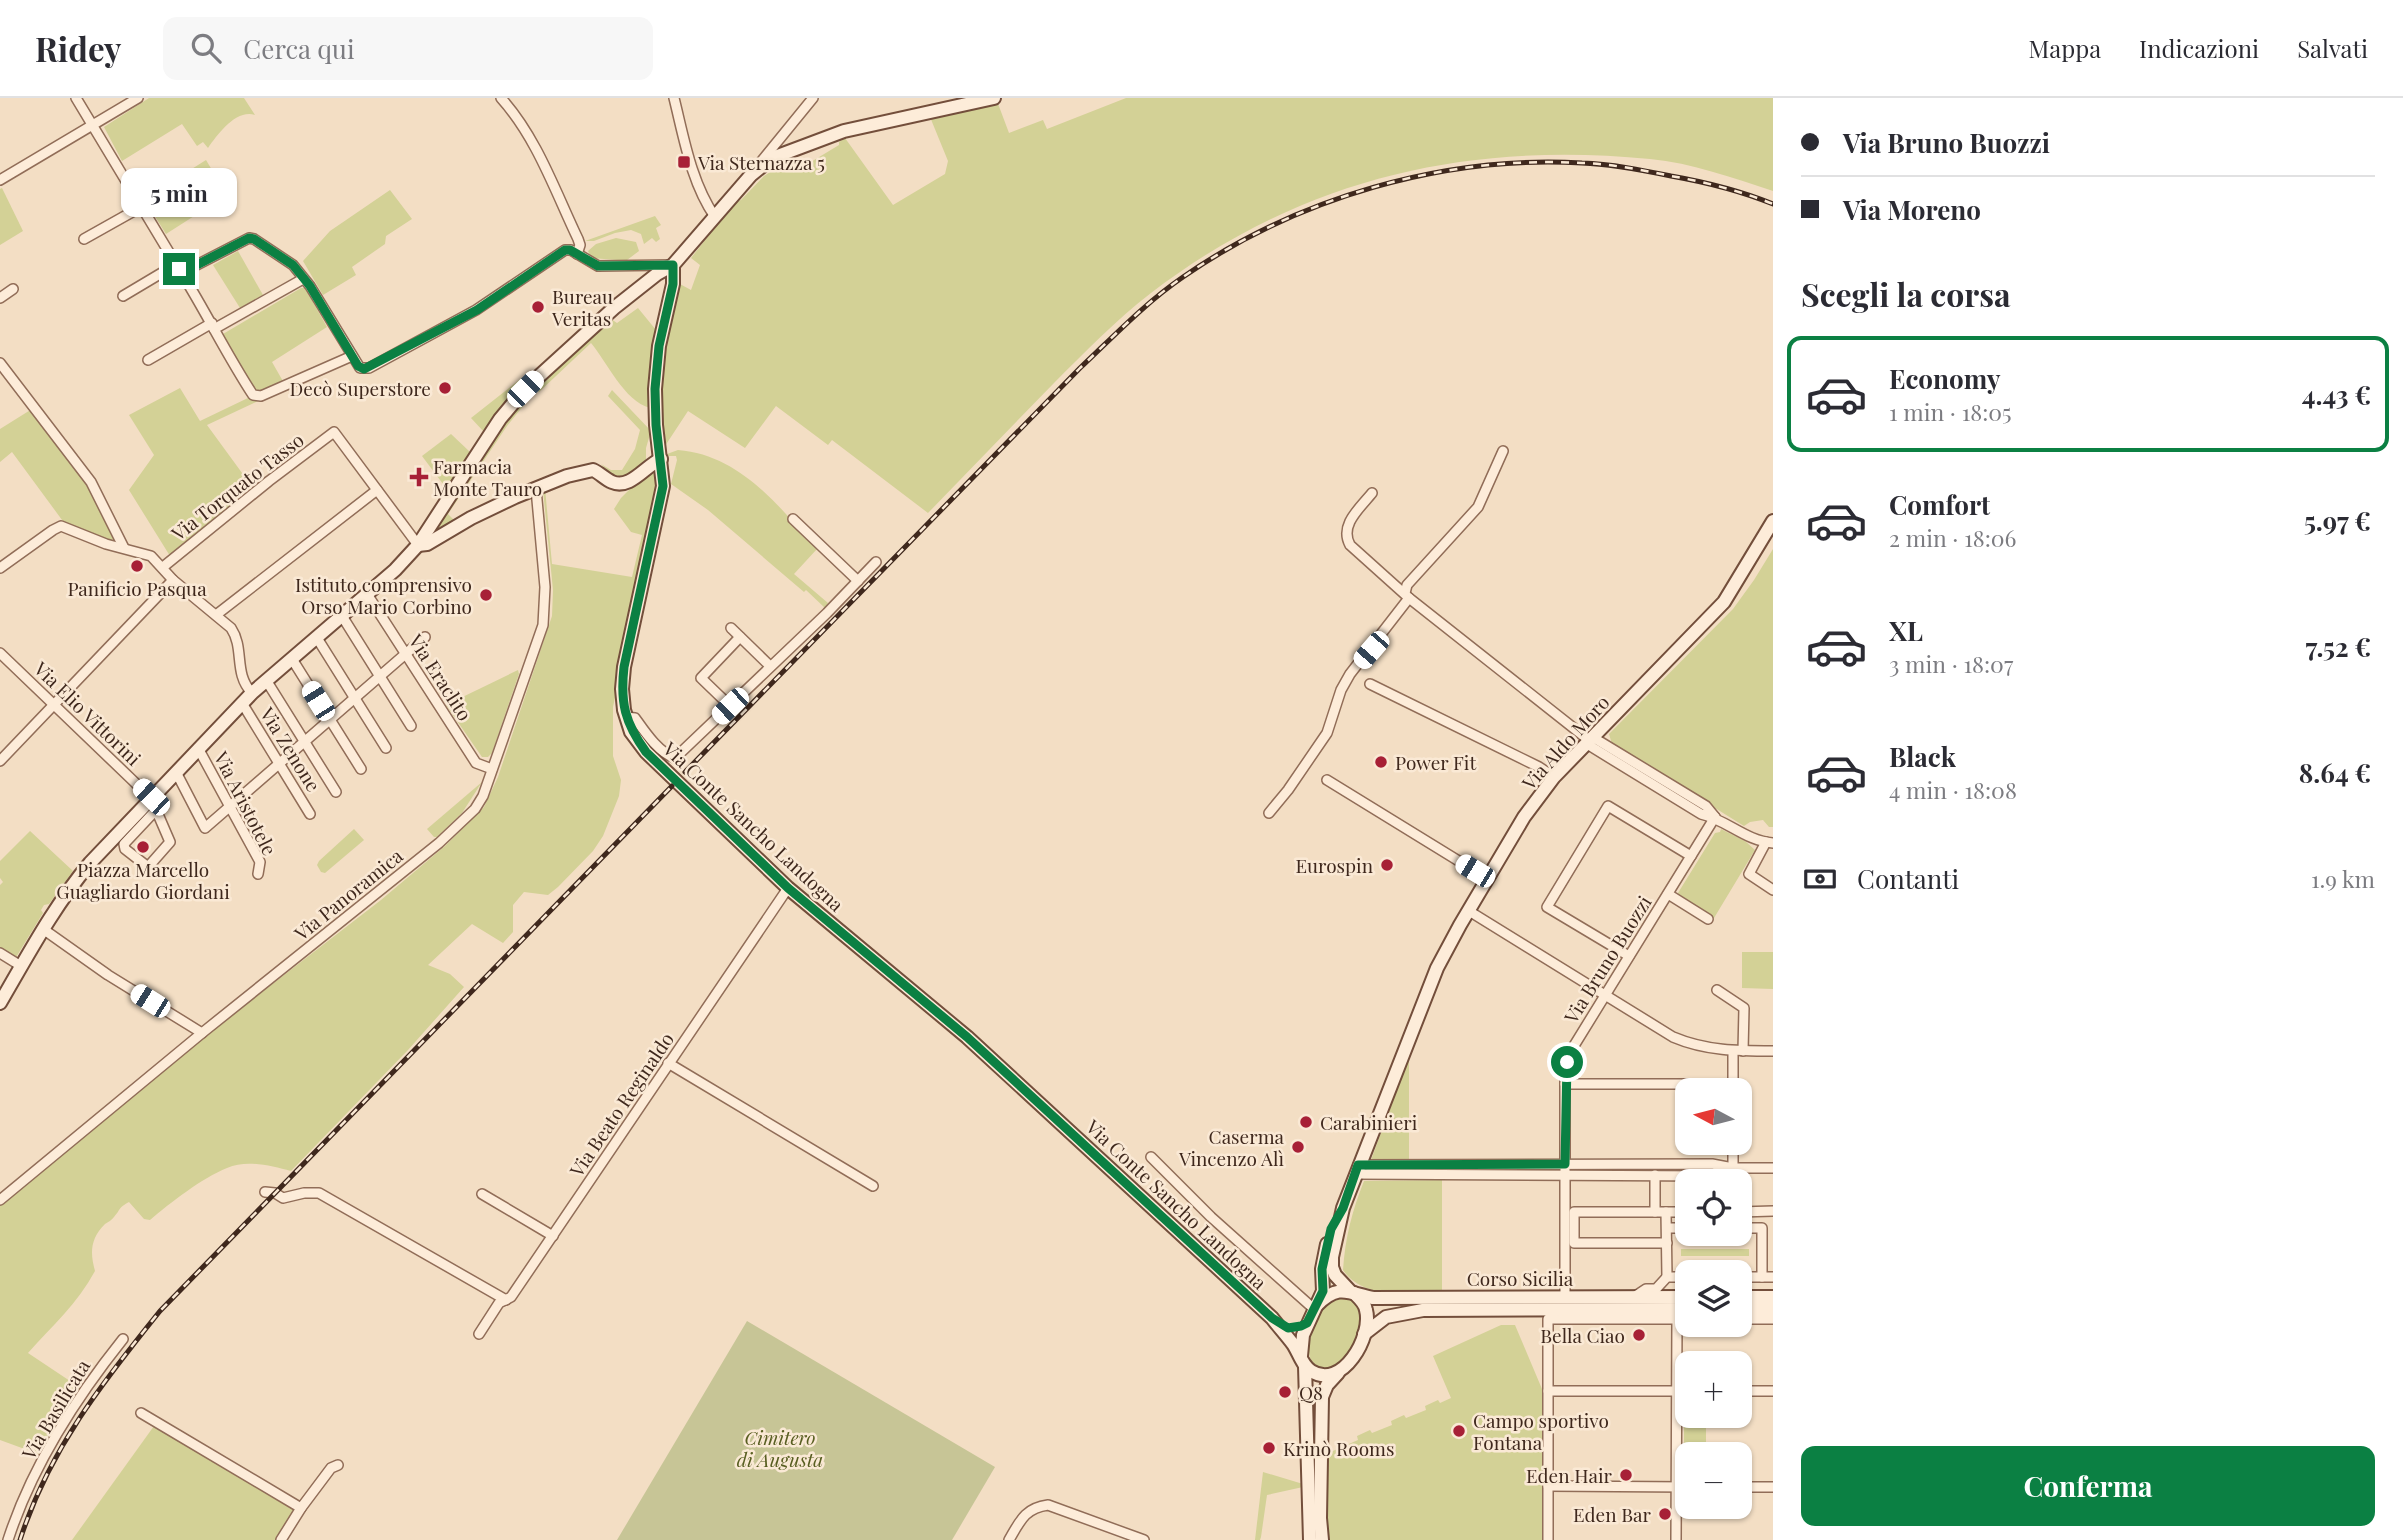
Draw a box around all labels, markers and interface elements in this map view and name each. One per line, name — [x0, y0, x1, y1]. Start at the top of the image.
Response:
search box — [163, 17, 653, 80]
text: Ridey — [35, 26, 121, 70]
icon: search — [187, 29, 225, 67]
text: Cerca qui — [243, 31, 355, 66]
text: Mappa — [2029, 32, 2101, 64]
text: Indicazioni — [2139, 32, 2259, 64]
text: Salvati — [2297, 32, 2368, 64]
text: Via Bruno Buozzi — [1843, 125, 2050, 160]
place label: Via Sternazza 5 — [697, 149, 825, 175]
marker: Via Sternazza 5 — [676, 154, 692, 170]
callout: 5 min — [121, 167, 237, 216]
text: 5 min — [150, 177, 208, 208]
text: Via Moreno — [1843, 192, 1981, 227]
route end — [163, 253, 195, 285]
text: Scegli la corsa — [1801, 272, 2011, 315]
place label: Bureau Veritas — [551, 283, 613, 331]
marker: Bureau Veritas — [530, 299, 546, 315]
text: Economy — [1889, 361, 2000, 396]
icon: car — [1805, 363, 1868, 426]
car — [503, 367, 548, 411]
place label: Decò Superstore — [290, 375, 431, 401]
text: 4.43 € — [2302, 377, 2371, 412]
marker: Decò Superstore — [437, 380, 453, 396]
text: 1 min · 18:05 — [1889, 396, 2012, 427]
street label: Via Torquato Tasso — [165, 426, 308, 546]
place label: Farmacia Monte Tauro — [433, 453, 542, 501]
marker: Farmacia Monte Tauro — [411, 469, 427, 485]
text: Comfort — [1889, 487, 1990, 522]
icon: car — [1805, 489, 1868, 552]
text: 5.97 € — [2304, 503, 2371, 538]
text: 2 min · 18:06 — [1889, 522, 2016, 553]
marker: Panificio Pasqua — [129, 558, 145, 574]
place label: Istituto comprensivo Orso Mario Corbino — [295, 571, 472, 619]
place label: Panificio Pasqua — [67, 575, 207, 601]
marker: Istituto comprensivo Orso Mario Corbino — [478, 587, 494, 603]
text: XL — [1889, 613, 1923, 648]
icon: car — [1805, 615, 1868, 678]
car — [1350, 627, 1393, 673]
street label: Via Eraclito — [403, 628, 479, 725]
text: 7.52 € — [2306, 629, 2371, 664]
text: 3 min · 18:07 — [1889, 648, 2013, 679]
street label: Via Elio Vittorini — [28, 655, 147, 771]
car — [298, 678, 339, 724]
car — [708, 684, 753, 728]
street label: Via Aldo Moro — [1515, 689, 1614, 796]
street label: Via Zenone — [254, 701, 327, 796]
street label: Via Conte Sancho Landogna — [657, 735, 850, 917]
text: Black — [1889, 739, 1956, 774]
icon: car — [1805, 741, 1868, 804]
street label: Via Aristotele — [208, 746, 283, 859]
place label: Power Fit — [1395, 749, 1476, 775]
marker: Power Fit — [1373, 754, 1389, 770]
text: 8.64 € — [2299, 755, 2371, 790]
text: 4 min · 18:08 — [1889, 774, 2017, 805]
car — [129, 775, 174, 819]
marker: Piazza Marcello Guagliardo Giordani — [135, 839, 151, 855]
street label: Via Panoramica — [288, 842, 408, 946]
car — [1452, 851, 1499, 891]
place label: Eurospin — [1295, 852, 1374, 878]
place label: Piazza Marcello Guagliardo Giordani — [56, 856, 230, 904]
marker: Eurospin — [1379, 857, 1395, 873]
icon: cash — [1801, 860, 1839, 898]
text: Contanti — [1857, 861, 1959, 896]
text: 1.9 km — [2311, 863, 2375, 894]
street label: Via Bruno Buozzi — [1557, 890, 1657, 1028]
car — [127, 981, 174, 1021]
street label: Via Beato Reginaldo — [562, 1027, 679, 1182]
route start — [1551, 1046, 1583, 1078]
north arrow — [1675, 1078, 1752, 1155]
map controls — [1675, 1078, 1752, 1519]
place label: Carabinieri — [1320, 1109, 1418, 1135]
street label: Via Conte Sancho Landogna — [1080, 1113, 1273, 1295]
marker: Carabinieri — [1298, 1114, 1314, 1130]
place label: Caserma Vincenzo Alì — [1178, 1123, 1285, 1171]
marker: Caserma Vincenzo Alì — [1290, 1139, 1306, 1155]
button: locate — [1675, 1169, 1752, 1246]
button: layers — [1675, 1260, 1752, 1337]
street label: Corso Sicilia — [1467, 1265, 1574, 1291]
place label: Bella Ciao — [1540, 1322, 1625, 1348]
marker: Bella Ciao — [1631, 1327, 1647, 1343]
button: + — [1675, 1351, 1752, 1428]
street label: Via Basilicata — [14, 1354, 95, 1465]
place label: Q8 — [1299, 1379, 1323, 1405]
marker: Q8 — [1277, 1384, 1293, 1400]
place label: Campo sportivo Fontana — [1473, 1407, 1609, 1455]
marker: Campo sportivo Fontana — [1451, 1423, 1467, 1439]
park label: Cimitero di Augusta — [737, 1424, 823, 1472]
place label: Krinò Rooms — [1283, 1435, 1394, 1461]
marker: Krinò Rooms — [1261, 1440, 1277, 1456]
button: − — [1675, 1442, 1752, 1519]
button: Conferma — [1801, 1446, 2375, 1526]
place label: Eden Hair — [1526, 1462, 1613, 1488]
marker: Eden Hair — [1618, 1467, 1634, 1483]
place label: Eden Bar — [1573, 1501, 1652, 1527]
marker: Eden Bar — [1657, 1506, 1673, 1522]

